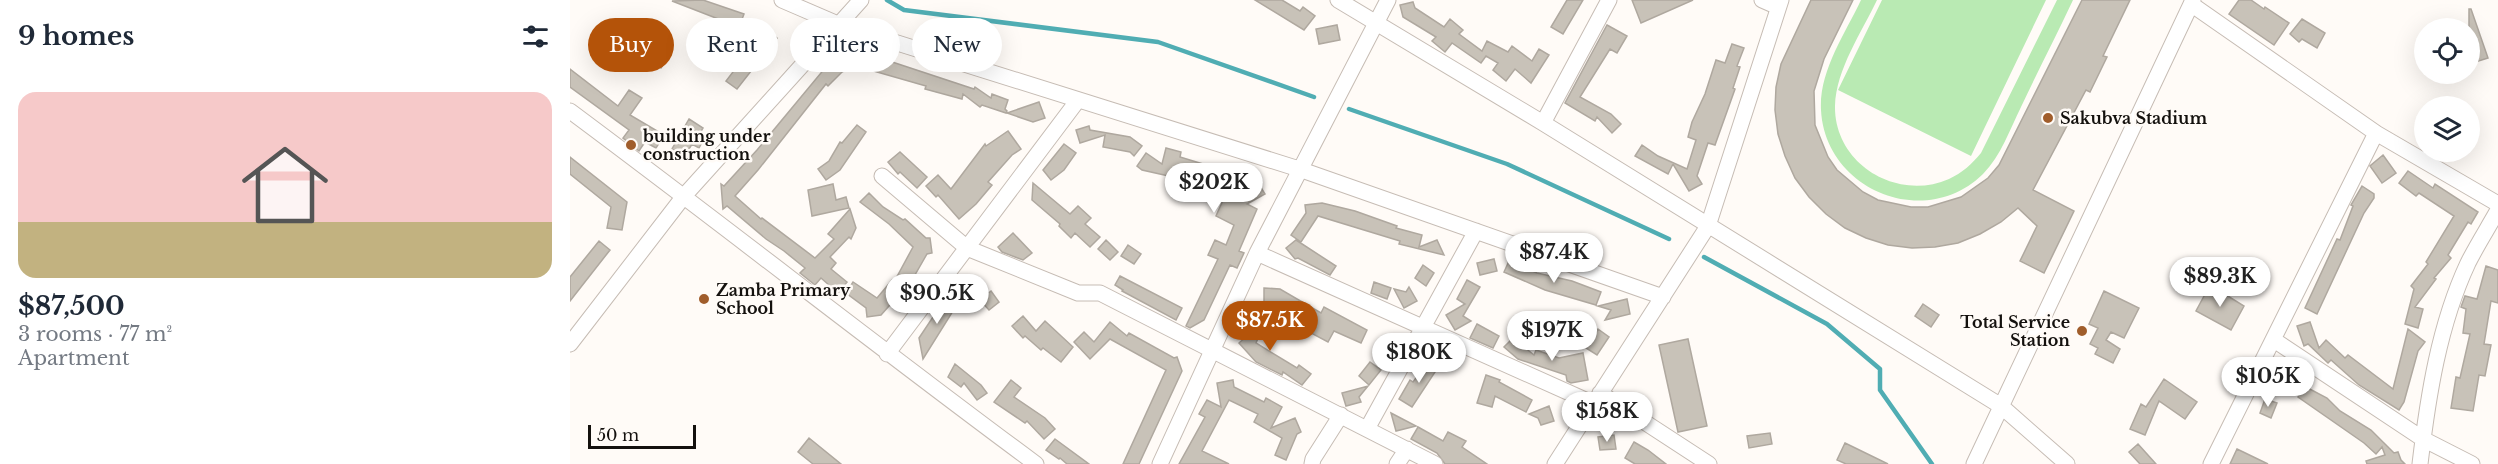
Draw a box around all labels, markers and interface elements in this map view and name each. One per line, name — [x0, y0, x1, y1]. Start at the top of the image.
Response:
chip: Buy — [588, 18, 674, 72]
chip: Rent — [686, 18, 778, 72]
chip: Filters — [790, 18, 900, 72]
chip: New — [912, 18, 1002, 72]
map controls — [2414, 18, 2480, 162]
button: locate — [2414, 18, 2480, 84]
text: 9 homes — [18, 20, 134, 52]
icon: filters — [519, 20, 552, 53]
button: layers — [2414, 96, 2480, 162]
place label: Sakubva Stadium — [2060, 108, 2207, 128]
marker: Sakubva Stadium — [2041, 111, 2055, 125]
place label: building under construction — [642, 126, 770, 164]
icon: home — [231, 131, 339, 239]
marker: building under construction — [624, 138, 638, 152]
pin: $202K — [1172, 163, 1256, 214]
text: $202K — [1179, 170, 1249, 194]
pin: $87.4K — [1505, 233, 1603, 284]
text: $87.4K — [1519, 240, 1589, 264]
pin: $89.3K — [2171, 257, 2269, 308]
text: $89.3K — [2184, 264, 2256, 288]
pin: $90.5K — [888, 274, 986, 325]
place label: Zamba Primary School — [716, 280, 851, 318]
text: $90.5K — [900, 281, 974, 305]
text: $87,500 — [18, 290, 125, 322]
marker: Zamba Primary School — [697, 292, 711, 306]
pin: $87.5K — [1221, 301, 1319, 352]
text: $87.5K — [1236, 308, 1304, 332]
pin: $197K — [1510, 311, 1594, 362]
place label: Total Service Station — [1960, 312, 2070, 350]
text: $197K — [1521, 318, 1583, 342]
text: 3 rooms · 77 m² — [18, 322, 172, 346]
marker: Total Service Station — [2075, 324, 2089, 338]
pin: $180K — [1377, 333, 1461, 384]
text: $180K — [1386, 340, 1452, 364]
text: Apartment — [18, 346, 129, 370]
pin: $105K — [2226, 357, 2310, 408]
text: $105K — [2235, 364, 2301, 388]
pin: $158K — [1565, 392, 1649, 443]
text: $158K — [1576, 399, 1638, 423]
scale bar — [588, 422, 696, 450]
text: 50 m — [597, 425, 639, 445]

